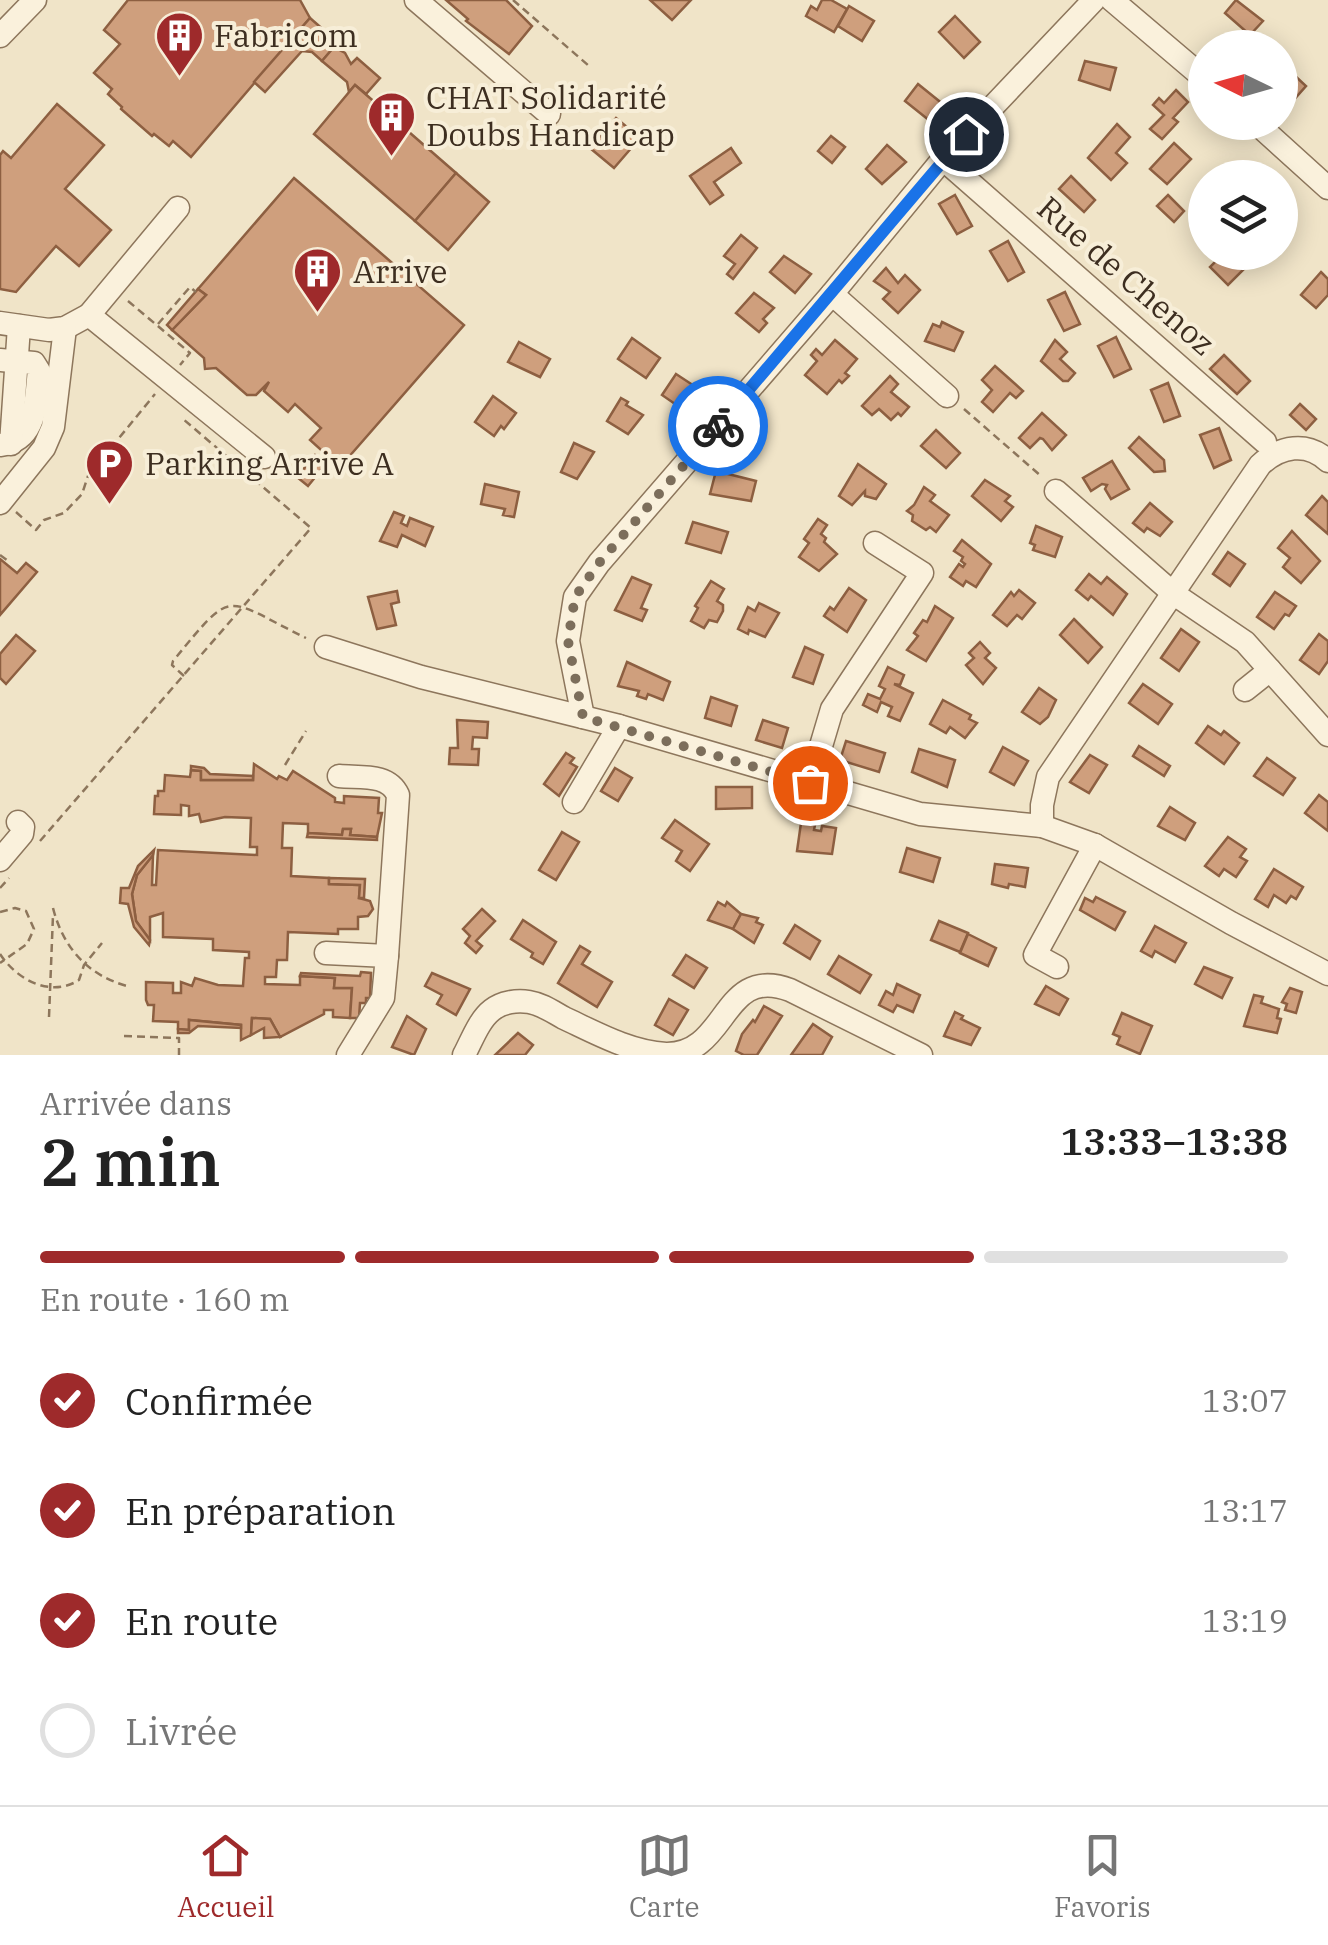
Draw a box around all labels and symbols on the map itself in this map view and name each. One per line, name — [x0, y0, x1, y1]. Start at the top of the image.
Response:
building icon: Fabricom — [153, 10, 205, 78]
place label: Fabricom — [214, 14, 358, 56]
north arrow — [1188, 30, 1298, 140]
place label: CHAT Solidarité Doubs Handicap — [426, 76, 675, 155]
building icon: CHAT Solidarité Doubs Handicap — [365, 90, 417, 158]
pin — [924, 92, 1009, 177]
street label: Rue de Chenoz — [1029, 187, 1224, 364]
building icon: Arrive — [292, 246, 344, 314]
place label: Arrive — [353, 250, 447, 292]
courier — [668, 376, 768, 476]
parking icon: Parking Arrive A — [84, 438, 136, 506]
place label: Parking Arrive A — [145, 442, 394, 484]
pin — [768, 741, 853, 826]

